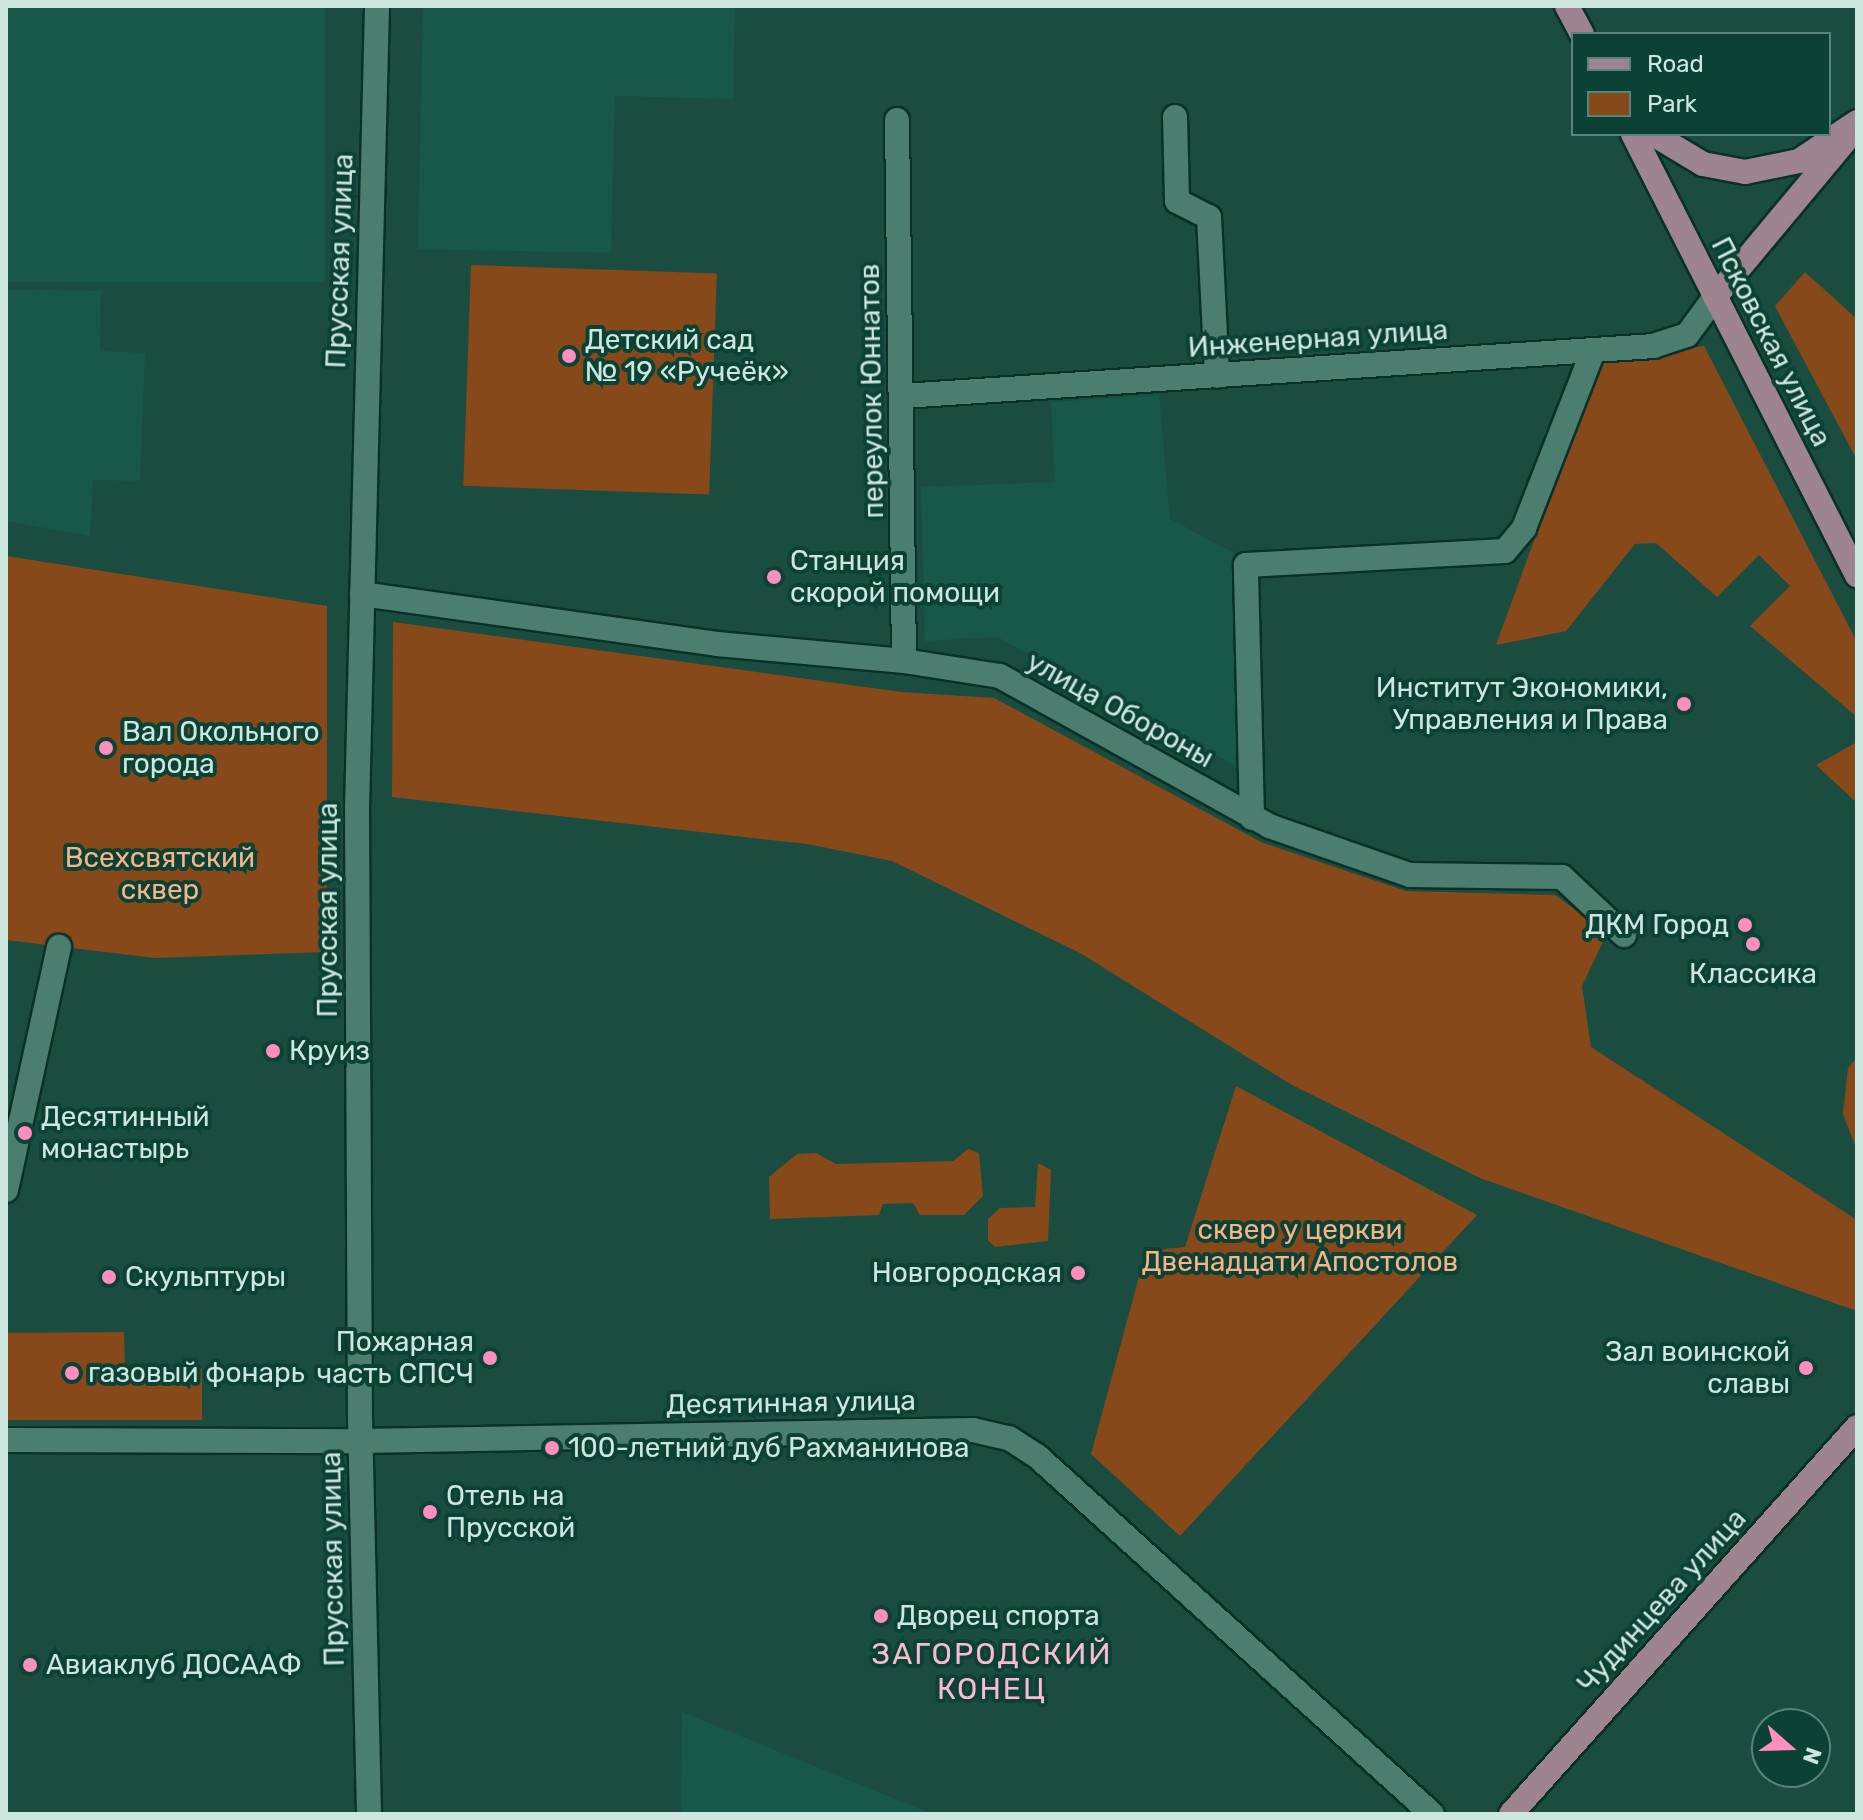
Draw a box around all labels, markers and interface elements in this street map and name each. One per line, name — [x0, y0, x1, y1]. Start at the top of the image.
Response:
legend — [1571, 32, 1831, 136]
text: Road — [1647, 50, 1704, 78]
text: Park — [1647, 90, 1697, 118]
street label: Прусская улица — [319, 153, 361, 369]
street label: Псковская улица — [1704, 232, 1838, 452]
street label: переулок Юннатов — [853, 263, 891, 519]
street label: Инженерная улица — [1187, 313, 1449, 365]
place label: Детский сад № 19 «Ручеёк» — [585, 323, 789, 389]
marker: Детский сад № 19 «Ручеёк» — [560, 347, 578, 365]
place label: Станция скорой помощи — [790, 544, 1000, 610]
marker: Станция скорой помощи — [765, 568, 783, 586]
street label: улица Обороны — [1021, 645, 1219, 775]
place label: Институт Экономики, Управления и Права — [1376, 671, 1668, 737]
marker: Институт Экономики, Управления и Права — [1675, 695, 1693, 713]
place label: Вал Окольного города — [122, 715, 320, 781]
marker: Вал Окольного города — [97, 739, 115, 757]
street label: Прусская улица — [311, 803, 345, 1017]
park label: Всехсвятский сквер — [65, 841, 255, 907]
place label: ДКМ Город — [1585, 908, 1729, 942]
marker: ДКМ Город — [1736, 916, 1754, 934]
marker: Классика — [1744, 935, 1762, 953]
place label: Классика — [1689, 957, 1817, 991]
place label: Круиз — [289, 1034, 370, 1068]
marker: Круиз — [264, 1042, 282, 1060]
place label: Десятинный монастырь — [41, 1100, 210, 1166]
marker: Десятинный монастырь — [16, 1124, 34, 1142]
park label: сквер у церкви Двенадцати Апостолов — [1142, 1213, 1458, 1279]
place label: Новгородская — [872, 1256, 1062, 1290]
place label: Скульптуры — [125, 1260, 286, 1294]
marker: Новгородская — [1069, 1264, 1087, 1282]
marker: Скульптуры — [100, 1268, 118, 1286]
place label: Пожарная часть СПСЧ — [317, 1325, 474, 1391]
place label: Зал воинской славы — [1605, 1335, 1790, 1401]
marker: Пожарная часть СПСЧ — [481, 1349, 499, 1367]
place label: газовый фонарь — [88, 1356, 305, 1390]
marker: Зал воинской славы — [1797, 1359, 1815, 1377]
marker: газовый фонарь — [63, 1364, 81, 1382]
street label: Десятинная улица — [666, 1384, 916, 1422]
place label: 100-летний дуб Рахманинова — [568, 1431, 969, 1465]
marker: 100-летний дуб Рахманинова — [543, 1439, 561, 1457]
street label: Прусская улица — [314, 1451, 352, 1667]
place label: Отель на Прусской — [446, 1479, 575, 1545]
street label: Чудинцева улица — [1571, 1502, 1753, 1700]
marker: Отель на Прусской — [421, 1503, 439, 1521]
place label: Дворец спорта — [897, 1599, 1100, 1633]
marker: Дворец спорта — [872, 1607, 890, 1625]
district label: ЗАГОРОДСКИЙ КОНЕЦ — [872, 1636, 1112, 1706]
place label: Авиаклуб ДОСААФ — [46, 1648, 302, 1682]
marker: Авиаклуб ДОСААФ — [21, 1656, 39, 1674]
north arrow — [1751, 1708, 1831, 1788]
text: N — [1797, 1744, 1828, 1768]

